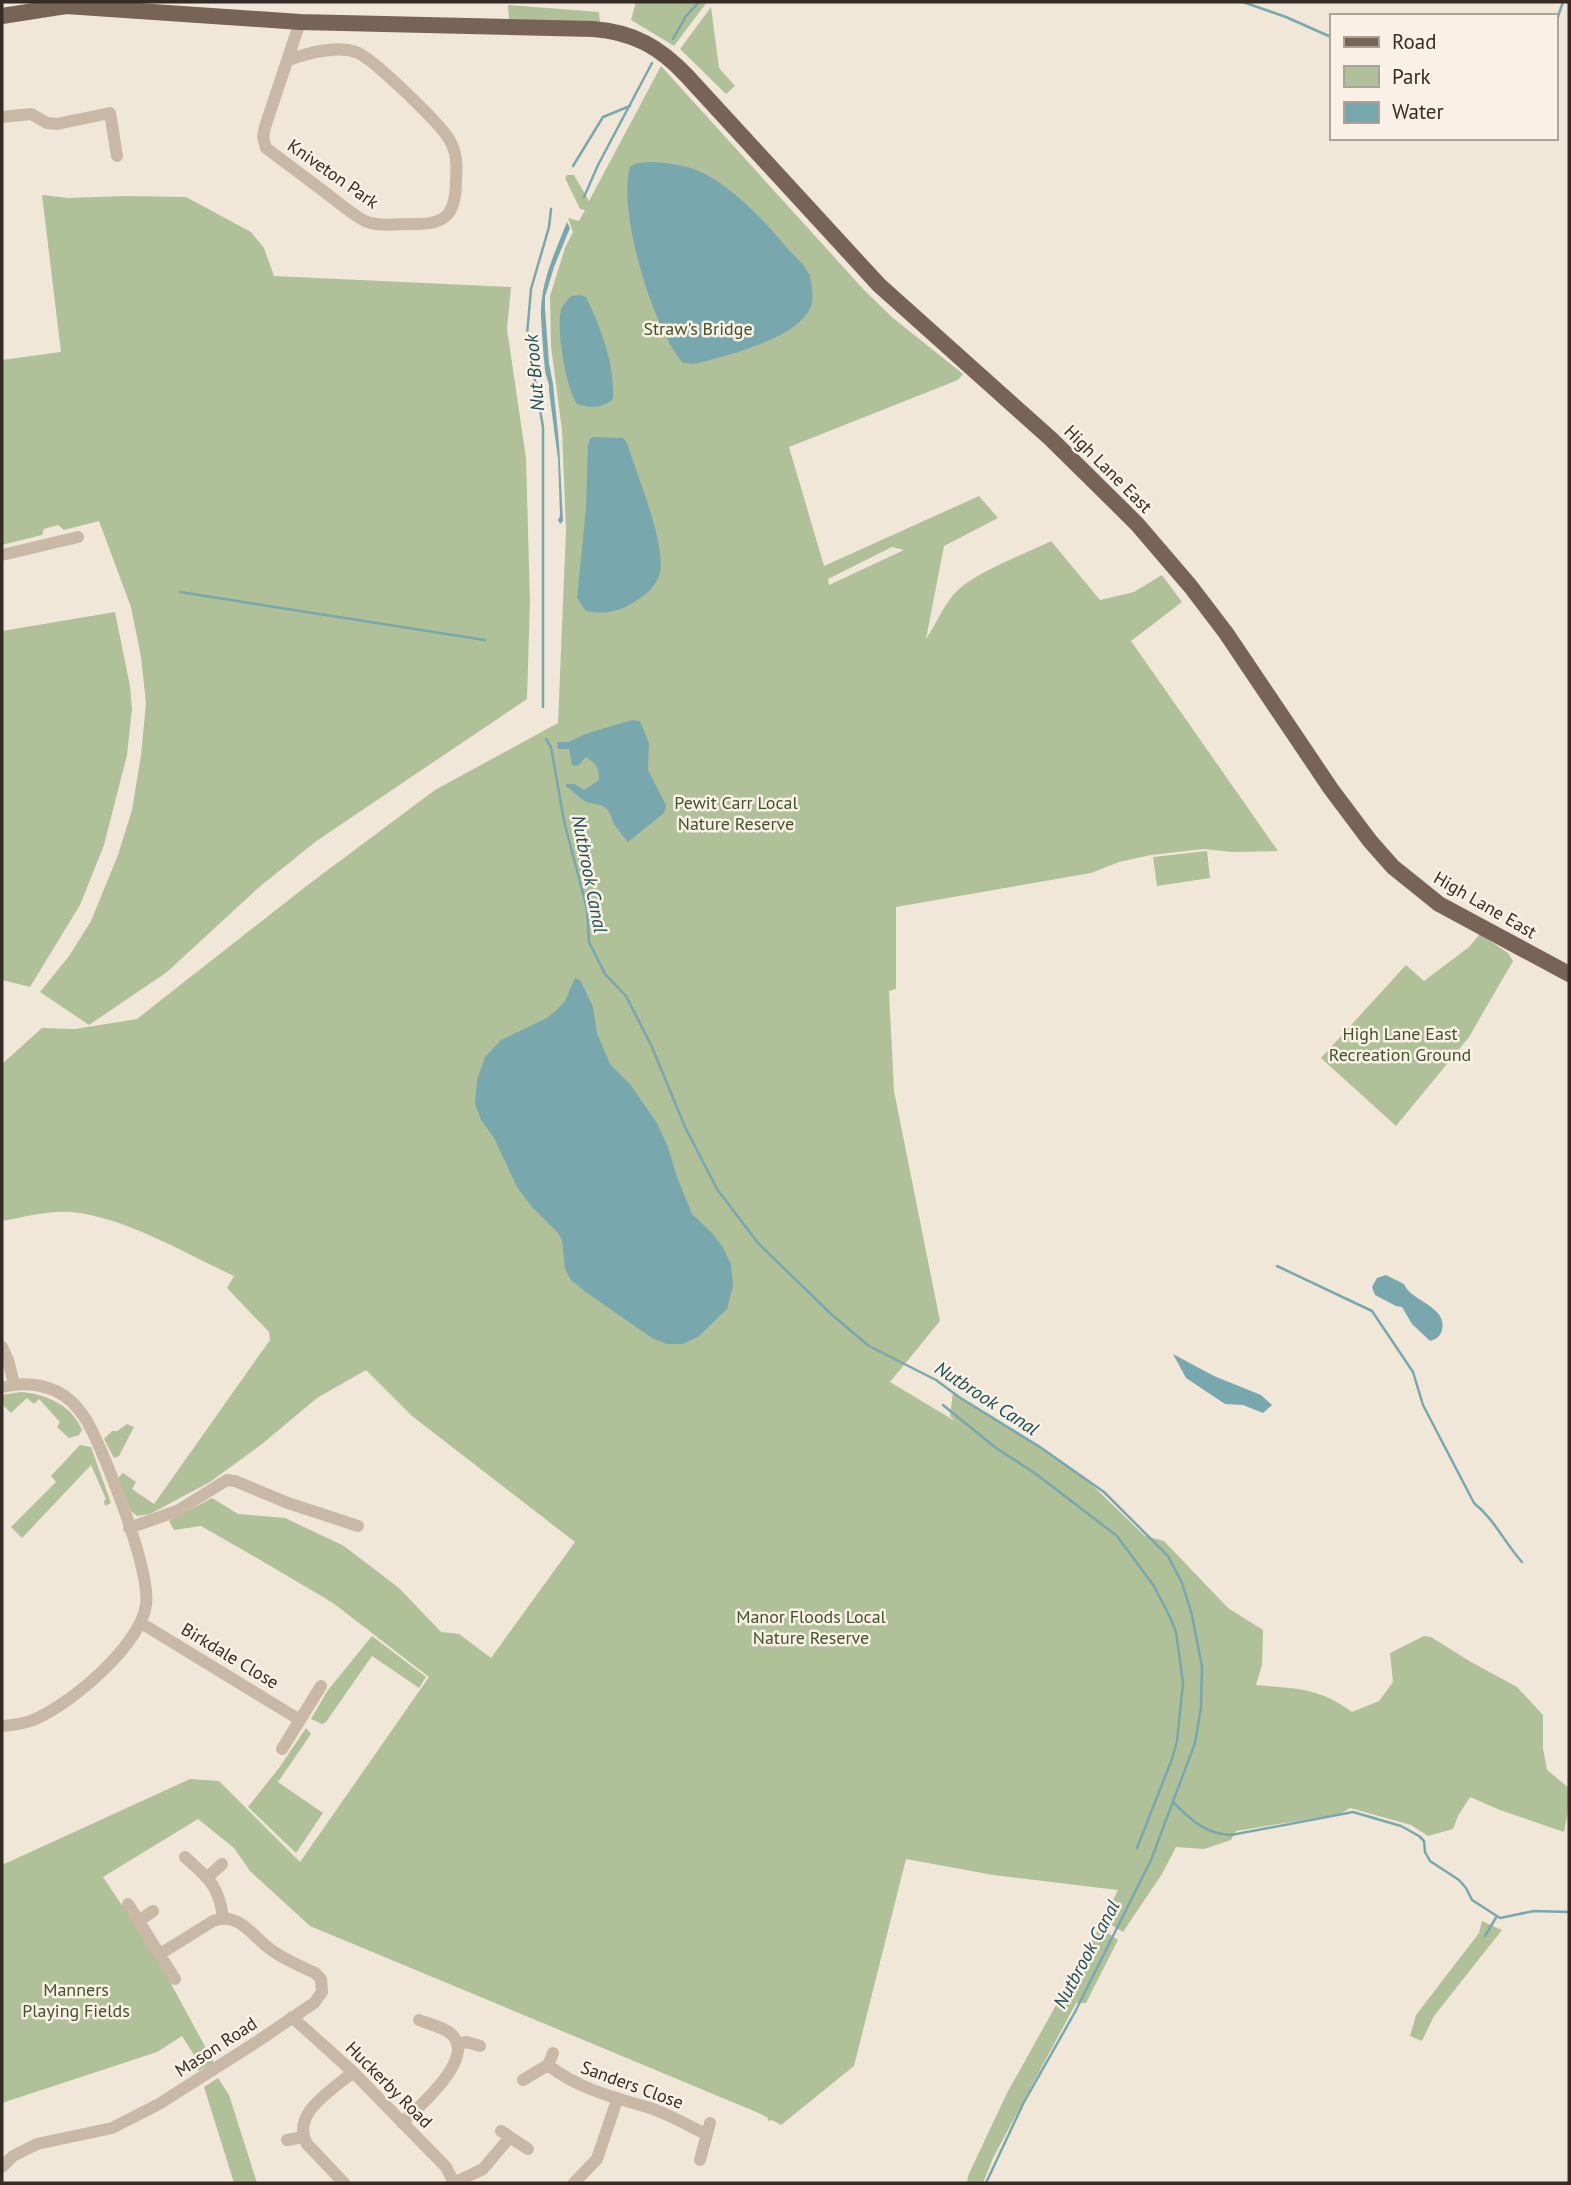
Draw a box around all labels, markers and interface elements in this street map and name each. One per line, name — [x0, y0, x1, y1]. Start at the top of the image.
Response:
legend — [1330, 14, 1557, 140]
text: Road — [1392, 28, 1436, 55]
text: Park — [1392, 63, 1431, 90]
text: Water — [1392, 98, 1444, 125]
street label: Kniveton Park — [283, 134, 384, 214]
park label: Straw's Bridge — [643, 317, 753, 340]
water label: Nut Brook — [519, 332, 549, 412]
street label: High Lane East — [1060, 420, 1157, 517]
park label: Pewit Carr Local Nature Reserve — [674, 791, 798, 835]
water label: Nutbrook Canal — [567, 813, 613, 935]
street label: High Lane East — [1430, 866, 1541, 943]
park label: High Lane East Recreation Ground — [1329, 1022, 1471, 1066]
water label: Nutbrook Canal — [930, 1355, 1044, 1441]
park label: Manor Floods Local Nature Reserve — [736, 1605, 887, 1649]
street label: Birkdale Close — [177, 1617, 283, 1694]
water label: Nutbrook Canal — [1047, 1896, 1125, 2012]
park label: Manners Playing Fields — [22, 1978, 130, 2022]
street label: Mason Road — [170, 2012, 261, 2082]
street label: Huckerby Road — [341, 2036, 438, 2133]
street label: Sanders Close — [578, 2055, 687, 2114]

